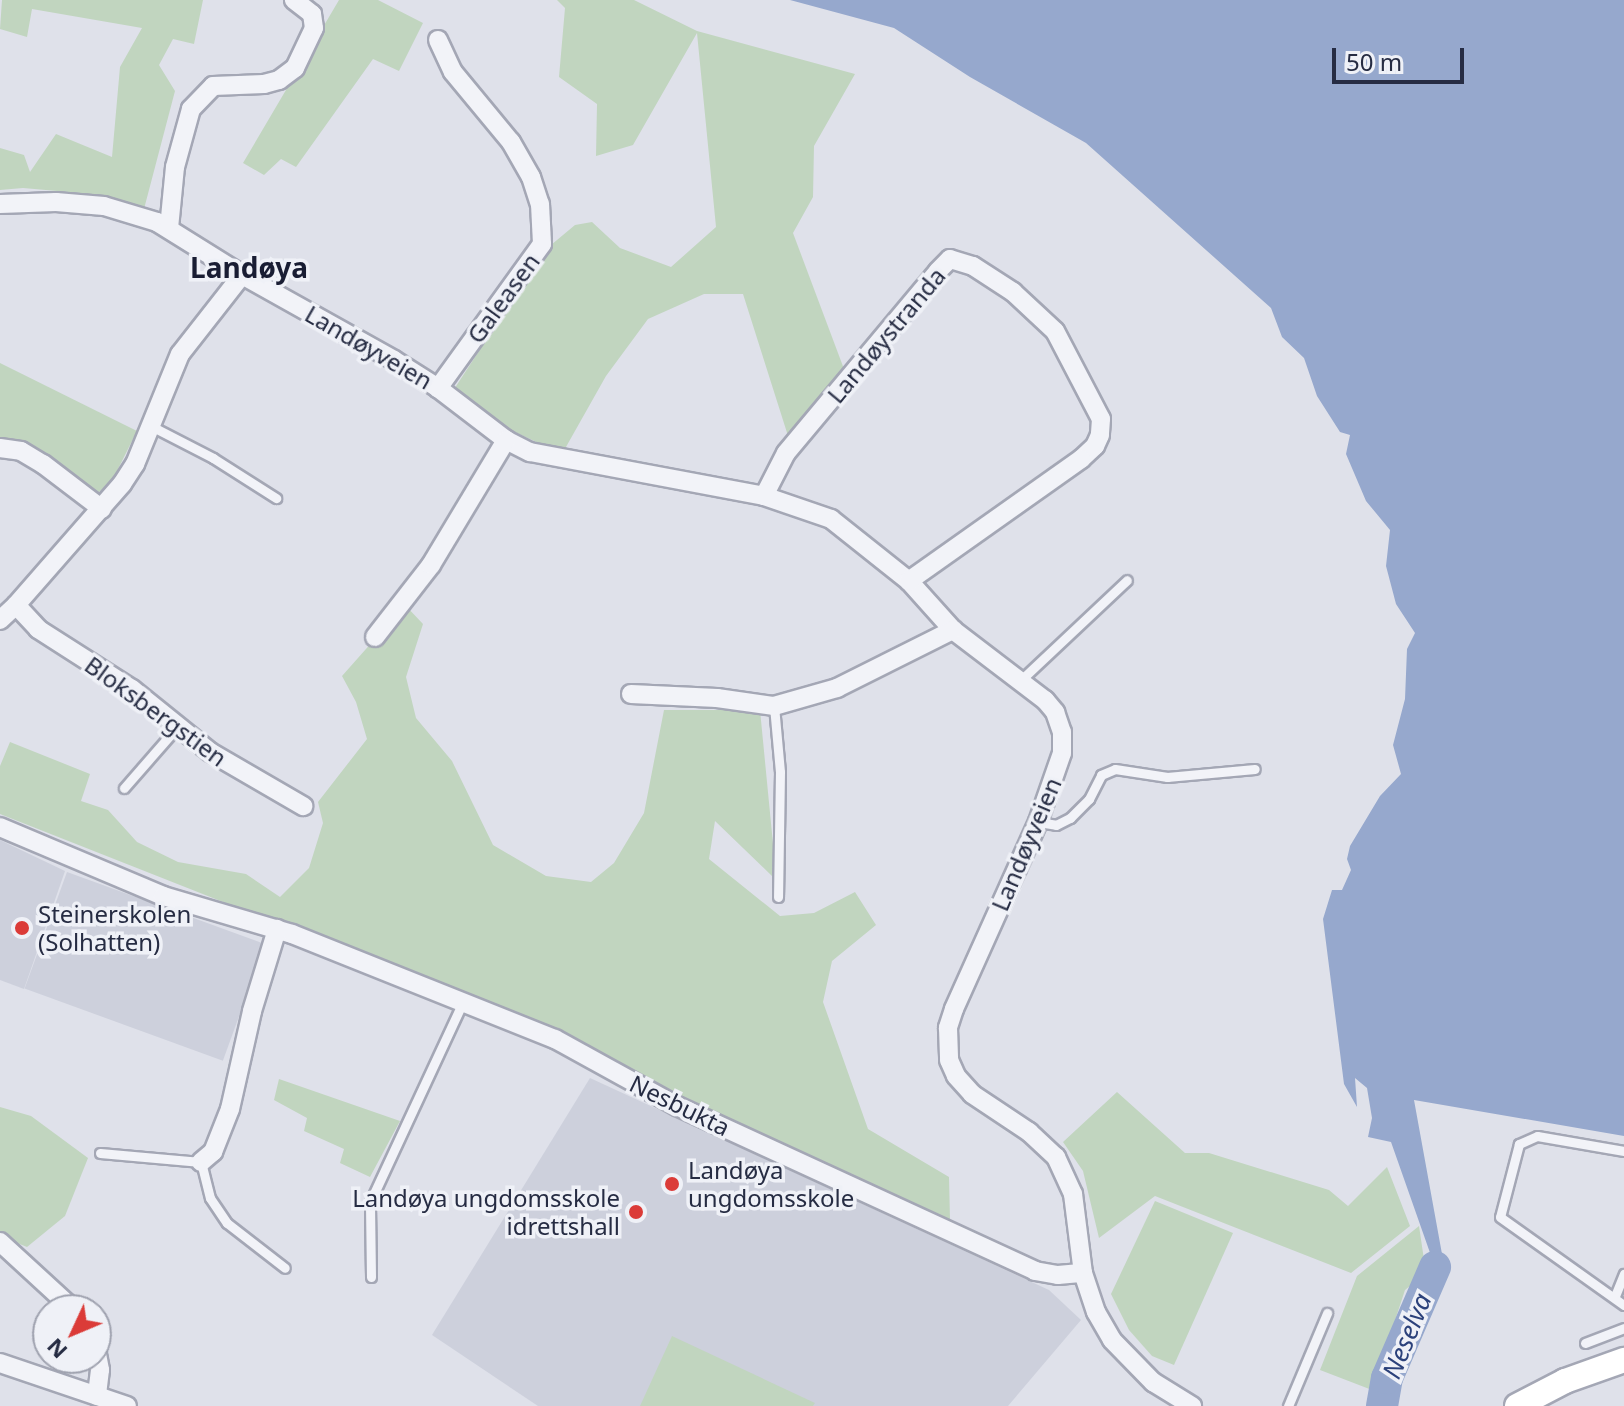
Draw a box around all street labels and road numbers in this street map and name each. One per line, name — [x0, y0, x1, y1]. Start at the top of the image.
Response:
street label: Galeasen — [461, 247, 545, 349]
street label: Landøystranda — [821, 261, 951, 409]
street label: Landøyveien — [300, 299, 438, 395]
street label: Bloksbergstien — [80, 650, 232, 772]
street label: Landøyveien — [985, 773, 1067, 915]
street label: Nesbukta — [625, 1068, 735, 1142]

